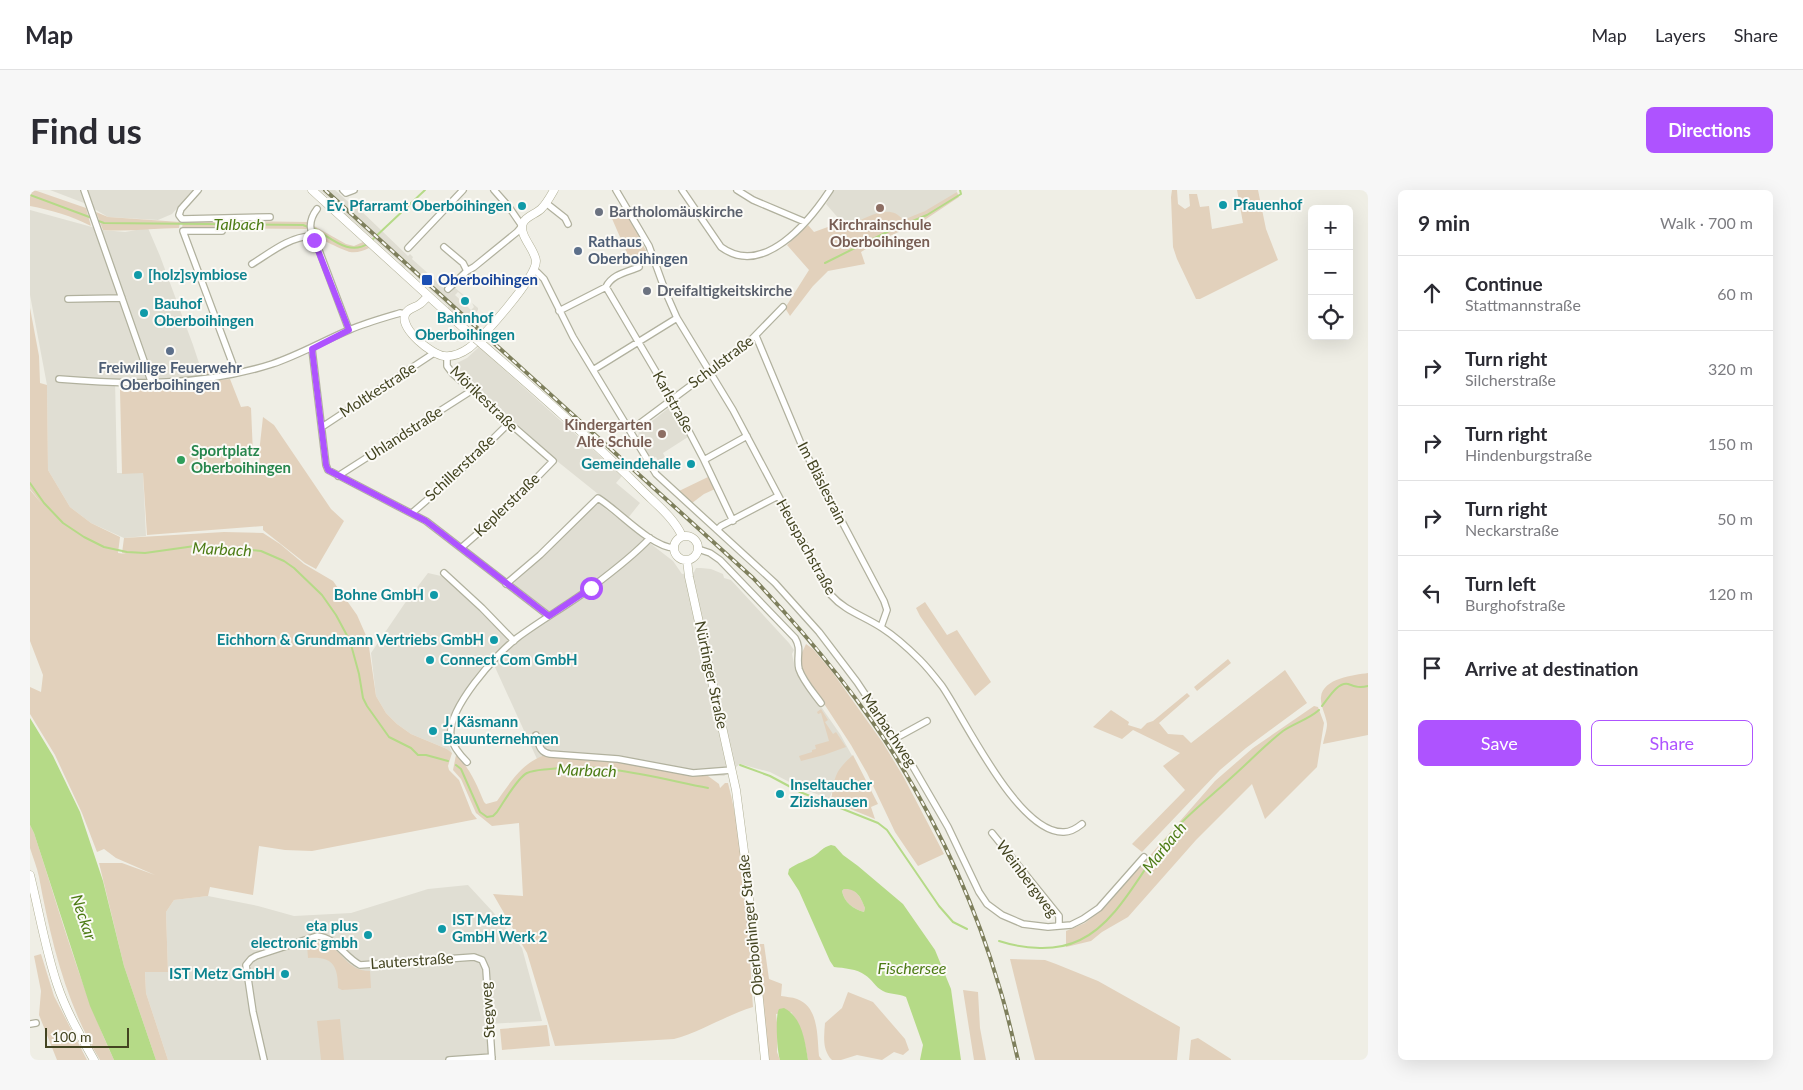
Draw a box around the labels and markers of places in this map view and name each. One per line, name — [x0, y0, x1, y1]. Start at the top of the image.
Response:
place label: Pfauenhof — [1233, 195, 1303, 213]
place label: Ev. Pfarramt Oberboihingen — [326, 196, 512, 214]
marker: Pfauenhof — [1217, 199, 1229, 211]
marker: Ev. Pfarramt Oberboihingen — [516, 200, 528, 212]
place label: Bartholomäuskirche — [609, 202, 743, 220]
marker: Kirchrainschule Oberboihingen — [874, 202, 886, 214]
marker: Bartholomäuskirche — [593, 206, 605, 218]
place label: Kirchrainschule Oberboihingen — [828, 215, 932, 250]
place label: Rathaus Oberboihingen — [588, 232, 688, 267]
marker: Rathaus Oberboihingen — [572, 245, 584, 257]
place label: [holz]symbiose — [148, 265, 247, 283]
marker: [holz]symbiose — [132, 269, 144, 281]
place label: Oberboihingen — [438, 270, 538, 288]
marker: Oberboihingen — [420, 273, 434, 287]
place label: Dreifaltigkeitskirche — [657, 281, 792, 299]
marker: Dreifaltigkeitskirche — [641, 285, 653, 297]
place label: Bauhof Oberboihingen — [154, 294, 254, 329]
marker: Bahnhof Oberboihingen — [459, 295, 471, 307]
marker: Bauhof Oberboihingen — [138, 307, 150, 319]
place label: Bahnhof Oberboihingen — [415, 308, 515, 343]
marker: Freiwillige Feuerwehr Oberboihingen — [164, 345, 176, 357]
place label: Freiwillige Feuerwehr Oberboihingen — [98, 358, 242, 393]
place label: Kindergarten Alte Schule — [564, 415, 652, 450]
marker: Kindergarten Alte Schule — [656, 428, 668, 440]
place label: Sportplatz Oberboihingen — [191, 441, 291, 476]
marker: Sportplatz Oberboihingen — [175, 454, 187, 466]
place label: Gemeindehalle — [581, 454, 681, 472]
marker: Gemeindehalle — [685, 458, 697, 470]
place label: Bohne GmbH — [334, 585, 424, 603]
marker: Bohne GmbH — [428, 589, 440, 601]
place label: Eichhorn & Grundmann Vertriebs GmbH — [217, 630, 484, 648]
marker: Eichhorn & Grundmann Vertriebs GmbH — [488, 634, 500, 646]
place label: Connect Com GmbH — [440, 650, 578, 668]
marker: Connect Com GmbH — [424, 654, 436, 666]
place label: J. Käsmann Bauunternehmen — [443, 712, 559, 747]
marker: J. Käsmann Bauunternehmen — [427, 725, 439, 737]
place label: Inseltaucher Zizishausen — [790, 775, 872, 810]
marker: Inseltaucher Zizishausen — [774, 788, 786, 800]
place label: IST Metz GmbH Werk 2 — [452, 910, 548, 945]
place label: eta plus electronic gmbh — [251, 916, 358, 951]
marker: IST Metz GmbH Werk 2 — [436, 923, 448, 935]
marker: eta plus electronic gmbh — [362, 929, 374, 941]
place label: IST Metz GmbH — [169, 964, 275, 982]
marker: IST Metz GmbH — [279, 968, 291, 980]

